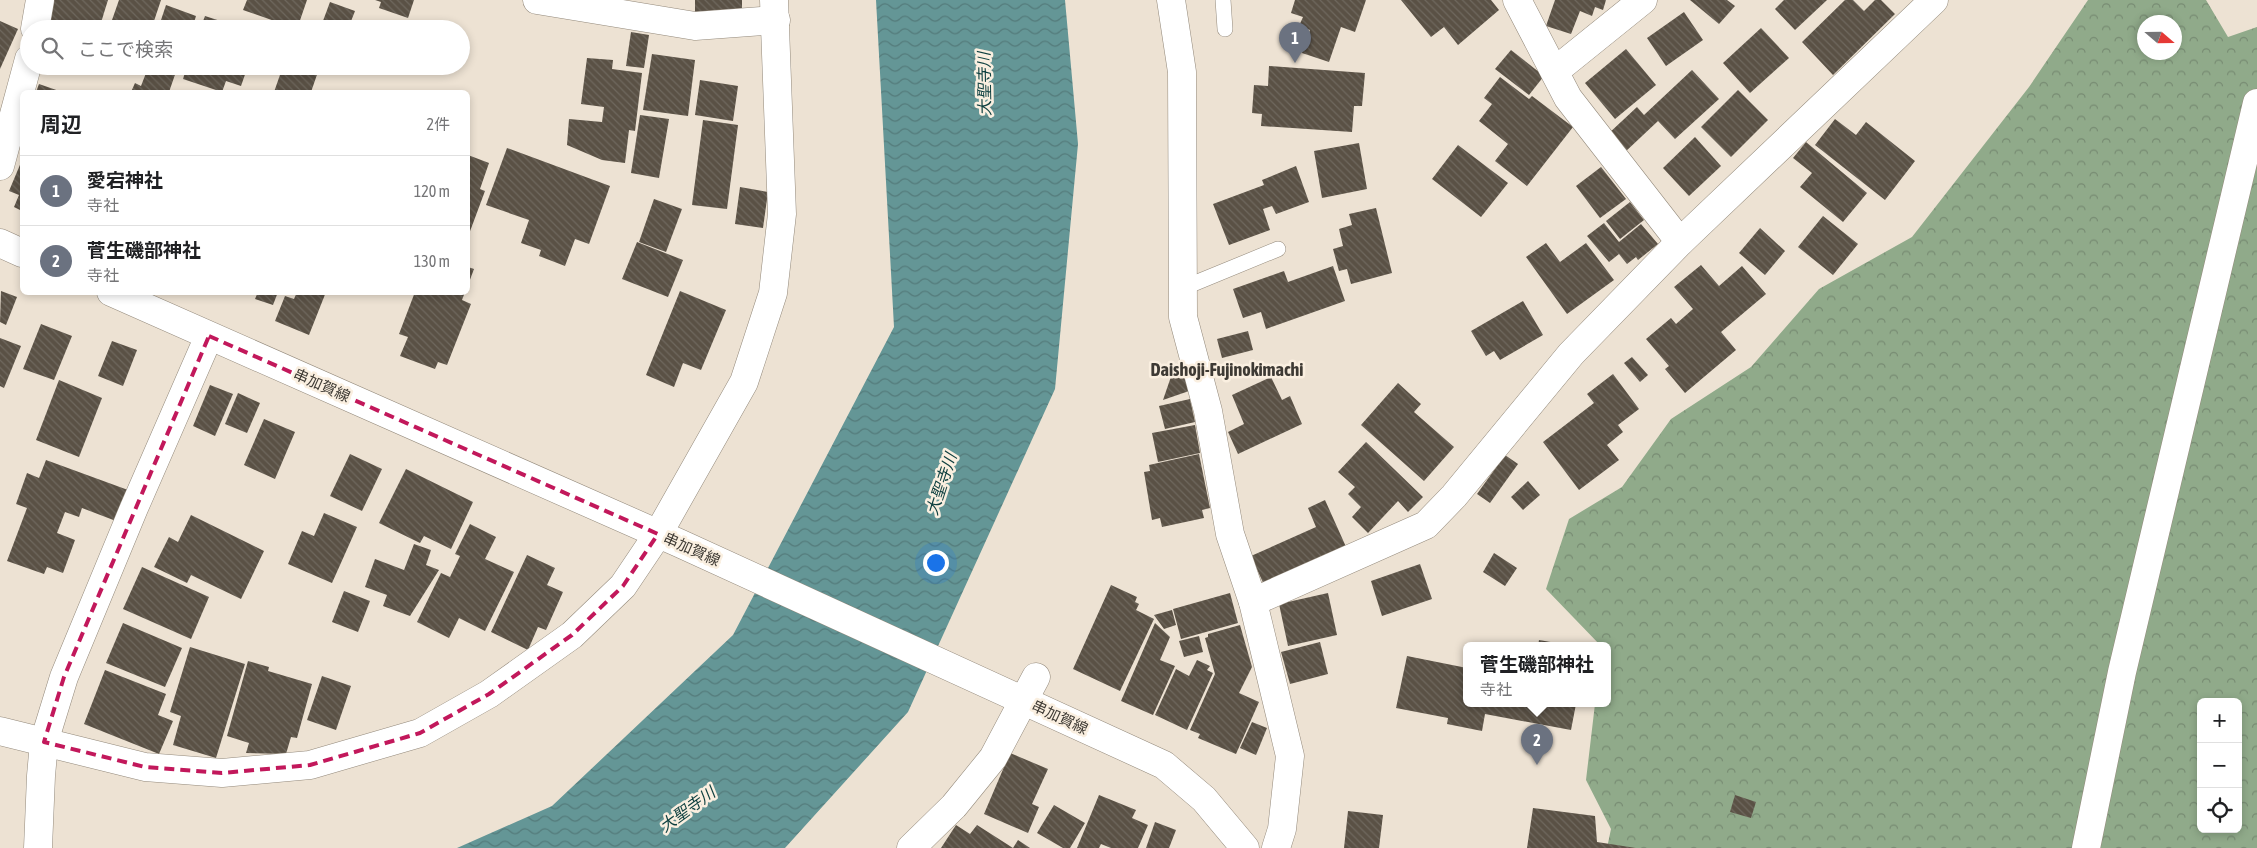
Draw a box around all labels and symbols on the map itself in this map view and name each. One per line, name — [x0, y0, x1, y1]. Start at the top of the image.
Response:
north arrow — [2137, 15, 2182, 60]
pin: 1 — [1279, 22, 1311, 63]
water label: 大聖寺川 — [974, 50, 994, 116]
district label: Daishoji-Fujinokimachi — [1151, 359, 1303, 380]
street label: 串加賀線 — [291, 365, 353, 405]
water label: 大聖寺川 — [923, 449, 960, 517]
street label: 串加賀線 — [661, 529, 723, 569]
your location — [923, 550, 949, 576]
street label: 串加賀線 — [1029, 697, 1091, 737]
pin: 2 — [1521, 724, 1553, 765]
water label: 大聖寺川 — [656, 782, 720, 835]

